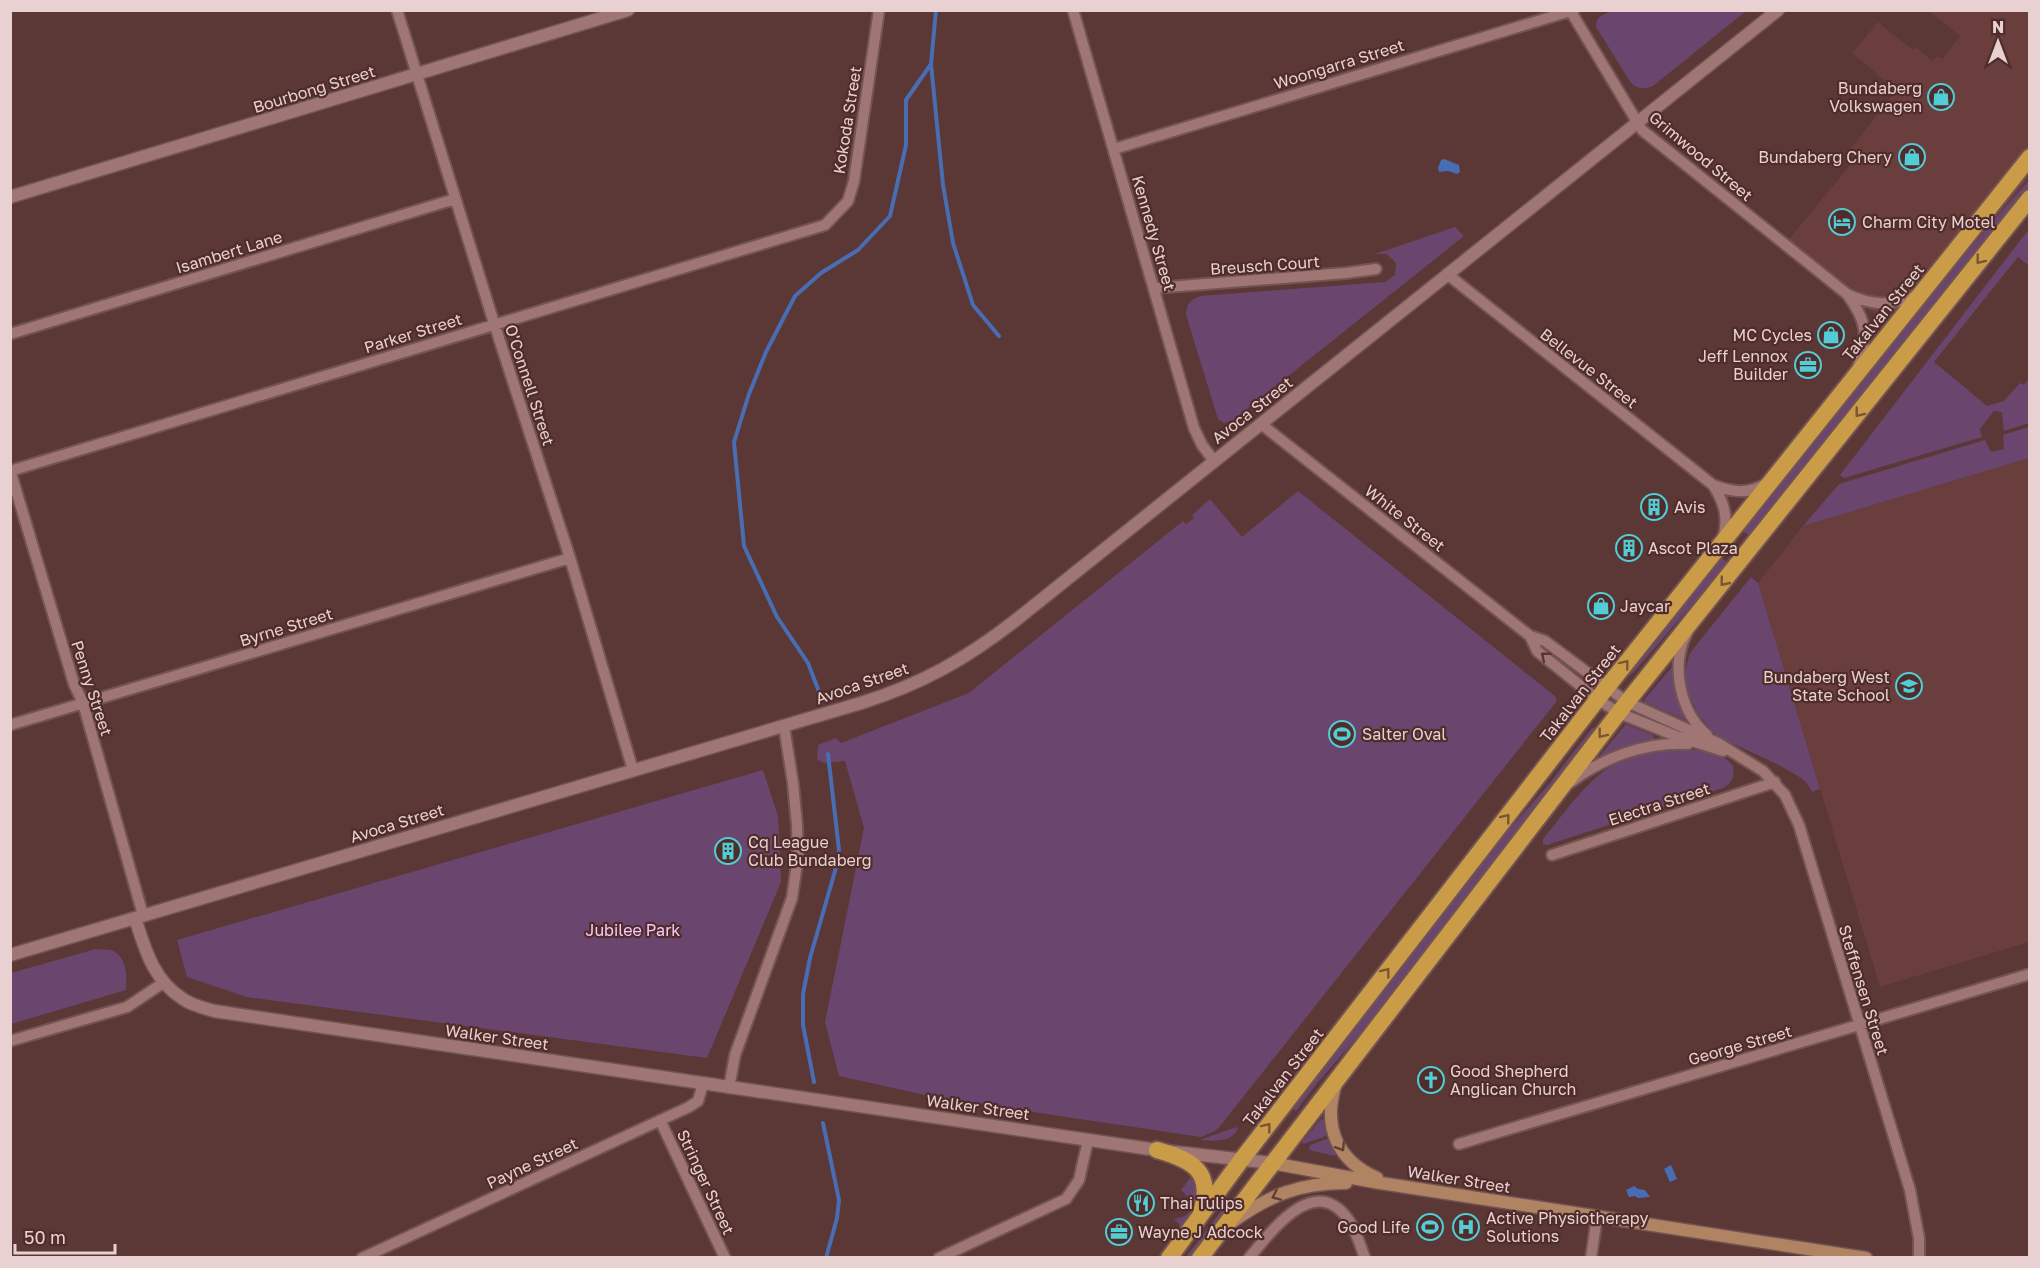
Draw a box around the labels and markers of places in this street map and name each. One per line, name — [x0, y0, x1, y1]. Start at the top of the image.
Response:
place label: Bundaberg Volkswagen — [1829, 78, 1922, 116]
shop icon: Bundaberg Volkswagen — [1926, 82, 1956, 112]
shop icon: Bundaberg Chery — [1897, 142, 1927, 172]
place label: Bundaberg Chery — [1758, 147, 1892, 167]
hotel icon: Charm City Motel — [1827, 207, 1857, 237]
place label: Charm City Motel — [1862, 212, 1995, 232]
shop icon: MC Cycles — [1816, 320, 1846, 350]
place label: MC Cycles — [1732, 325, 1812, 345]
place label: Jeff Lennox Builder — [1698, 346, 1788, 384]
office icon: Jeff Lennox Builder — [1793, 350, 1823, 380]
building icon: Avis — [1639, 492, 1669, 522]
place label: Avis — [1674, 497, 1706, 517]
building icon: Ascot Plaza — [1614, 533, 1644, 563]
place label: Ascot Plaza — [1648, 538, 1738, 558]
shop icon: Jaycar — [1586, 591, 1616, 621]
place label: Jaycar — [1620, 596, 1670, 616]
place label: Bundaberg West State School — [1763, 667, 1890, 705]
school or university icon: Bundaberg West State School — [1894, 671, 1924, 701]
sports icon: Salter Oval — [1327, 719, 1357, 749]
place label: Salter Oval — [1362, 724, 1446, 744]
place label: Cq League Club Bundaberg — [748, 832, 872, 870]
building icon: Cq League Club Bundaberg — [713, 836, 743, 866]
place label: Good Shepherd Anglican Church — [1450, 1061, 1576, 1099]
church icon: Good Shepherd Anglican Church — [1416, 1065, 1446, 1095]
restaurant icon: Thai Tulips — [1126, 1188, 1156, 1218]
place label: Thai Tulips — [1160, 1193, 1243, 1213]
place label: Active Physiotherapy Solutions — [1486, 1208, 1648, 1246]
sports icon: Good Life — [1415, 1212, 1445, 1242]
hospital icon: Active Physiotherapy Solutions — [1451, 1212, 1481, 1242]
office icon: Wayne J Adcock — [1104, 1217, 1134, 1247]
place label: Good Life — [1337, 1217, 1410, 1237]
place label: Wayne J Adcock — [1138, 1222, 1263, 1242]

